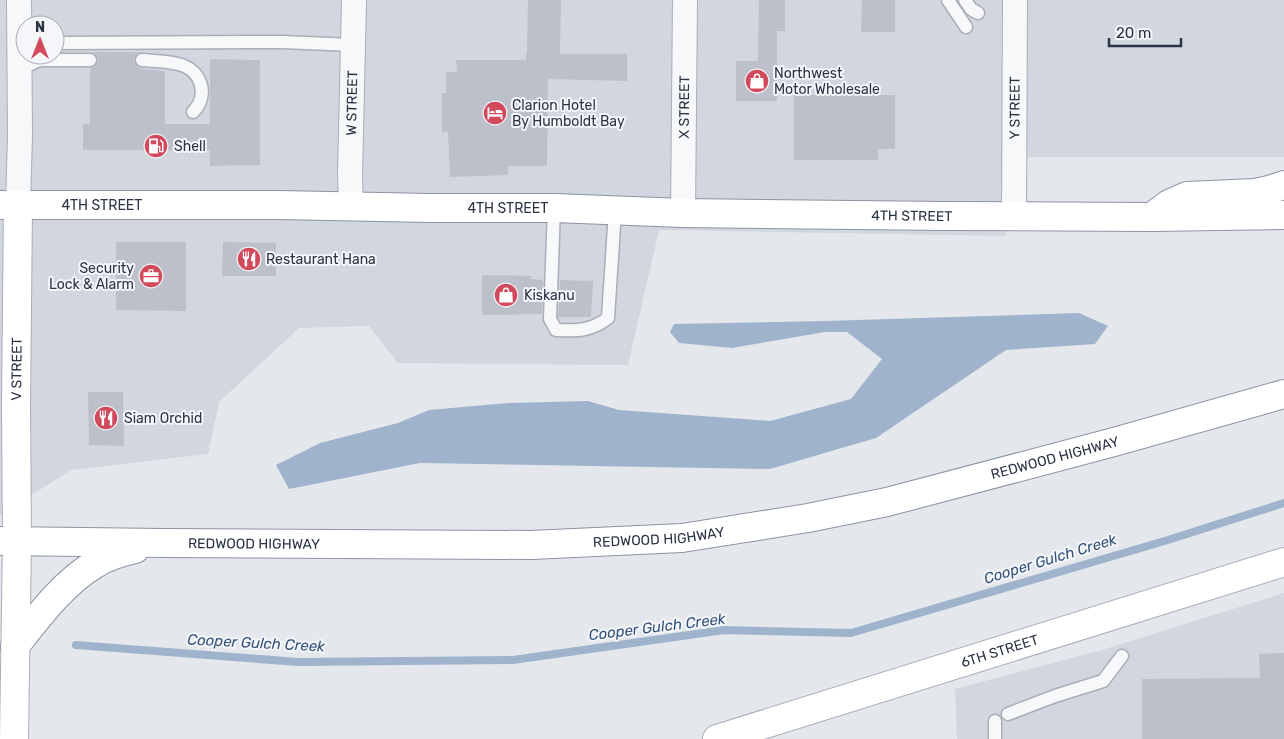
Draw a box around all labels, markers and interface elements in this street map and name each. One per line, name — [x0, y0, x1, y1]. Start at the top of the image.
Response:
north arrow — [15, 15, 65, 65]
scale bar — [1109, 15, 1182, 47]
text: N — [35, 19, 45, 36]
text: 20 m — [1116, 24, 1151, 42]
place label: Northwest Motor Wholesale — [774, 65, 880, 98]
shop icon: Northwest Motor Wholesale — [744, 68, 770, 94]
street label: W STREET — [343, 70, 361, 136]
street label: X STREET — [676, 75, 693, 139]
street label: Y STREET — [1006, 76, 1024, 140]
place label: Clarion Hotel By Humboldt Bay — [512, 97, 625, 130]
hotel icon: Clarion Hotel By Humboldt Bay — [482, 100, 508, 126]
fuel station icon: Shell — [143, 133, 169, 159]
place label: Shell — [174, 138, 206, 155]
street label: 4TH STREET — [62, 197, 142, 214]
street label: 4TH STREET — [468, 200, 548, 217]
street label: 4TH STREET — [871, 207, 952, 225]
restaurant icon: Restaurant Hana — [236, 246, 262, 272]
place label: Restaurant Hana — [266, 251, 376, 268]
place label: Security Lock & Alarm — [49, 260, 134, 293]
office icon: Security Lock & Alarm — [138, 263, 164, 289]
shop icon: Kiskanu — [493, 282, 519, 308]
place label: Kiskanu — [524, 287, 575, 304]
street label: V STREET — [8, 337, 26, 401]
restaurant icon: Siam Orchid — [93, 405, 119, 431]
place label: Siam Orchid — [124, 410, 202, 427]
street label: REDWOOD HIGHWAY — [989, 433, 1121, 483]
street label: REDWOOD HIGHWAY — [593, 523, 726, 551]
water label: Cooper Gulch Creek — [982, 530, 1119, 588]
street label: REDWOOD HIGHWAY — [188, 535, 320, 553]
water label: Cooper Gulch Creek — [588, 610, 727, 644]
water label: Cooper Gulch Creek — [187, 630, 325, 656]
street label: 6TH STREET — [959, 631, 1041, 671]

